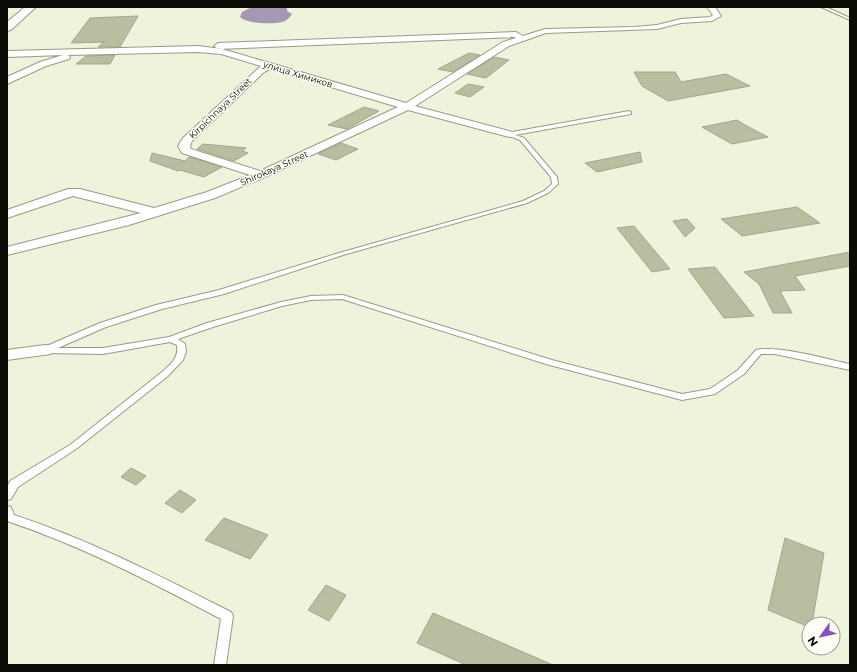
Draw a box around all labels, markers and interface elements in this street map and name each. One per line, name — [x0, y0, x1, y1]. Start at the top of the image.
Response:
street label: улица Химиков — [261, 58, 334, 90]
street label: Kirpichnaya Street — [186, 75, 254, 141]
street label: Shirokaya Street — [238, 148, 310, 188]
north arrow — [801, 616, 841, 656]
text: N — [804, 634, 821, 649]

